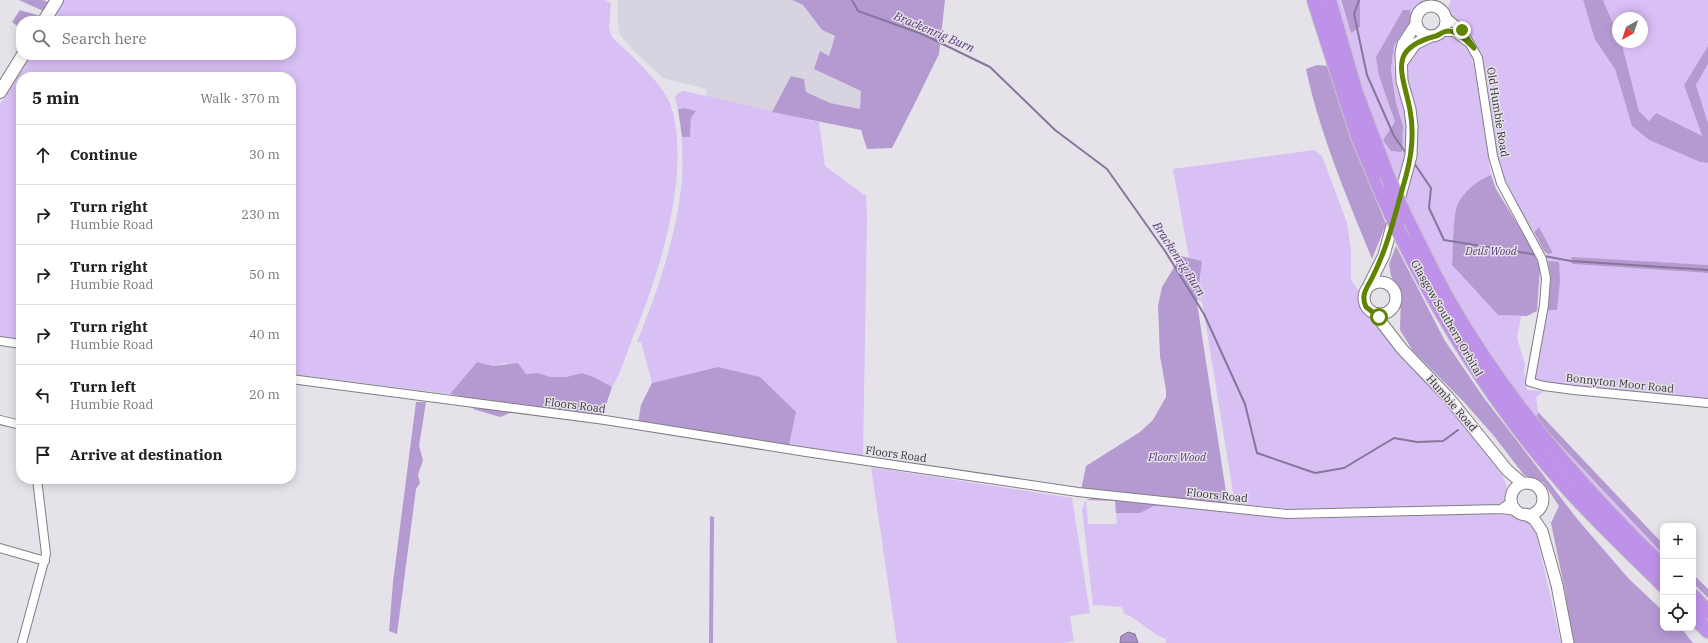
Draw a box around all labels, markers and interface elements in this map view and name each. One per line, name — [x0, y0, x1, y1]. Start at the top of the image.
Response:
water label: Brackenrig Burn — [891, 7, 977, 55]
north arrow — [1612, 12, 1648, 48]
search box — [16, 16, 296, 60]
route end — [1453, 21, 1471, 39]
icon: search — [30, 27, 52, 49]
text: Search here — [62, 29, 147, 48]
street label: Old Humbie Road — [1484, 66, 1512, 158]
text: 5 min — [32, 87, 80, 109]
text: Walk · 370 m — [201, 90, 280, 107]
icon: ahead — [32, 144, 54, 166]
text: Continue — [70, 145, 137, 164]
text: 30 m — [249, 146, 280, 163]
text: Turn right — [70, 197, 148, 216]
icon: right — [32, 204, 54, 226]
text: 230 m — [241, 206, 280, 223]
text: Humbie Road — [70, 216, 154, 233]
water label: Brackenrig Burn — [1149, 218, 1209, 299]
park label: Deils Wood — [1464, 244, 1518, 258]
text: Turn right — [70, 257, 148, 276]
street label: Glasgow Southern Orbital — [1408, 257, 1486, 379]
icon: right — [32, 264, 54, 286]
text: 50 m — [249, 266, 280, 283]
text: Humbie Road — [70, 276, 154, 293]
route start — [1370, 308, 1388, 326]
text: Turn right — [70, 317, 148, 336]
icon: right — [32, 324, 54, 346]
text: 40 m — [249, 326, 280, 343]
text: Humbie Road — [70, 336, 154, 353]
street label: Bonnyton Moor Road — [1565, 370, 1675, 396]
street label: Humbie Road — [1424, 372, 1481, 434]
text: Turn left — [70, 377, 136, 396]
icon: left — [32, 384, 54, 406]
text: 20 m — [249, 386, 280, 403]
street label: Floors Road — [544, 394, 607, 416]
text: Humbie Road — [70, 396, 154, 413]
street label: Floors Road — [864, 443, 928, 465]
icon: arrive — [32, 444, 54, 466]
text: Arrive at destination — [70, 445, 222, 464]
park label: Floors Wood — [1147, 450, 1207, 464]
street label: Floors Road — [1186, 485, 1249, 505]
map controls — [1660, 523, 1696, 631]
button: + — [1660, 523, 1696, 559]
button: − — [1660, 559, 1696, 595]
button: locate — [1660, 595, 1696, 631]

